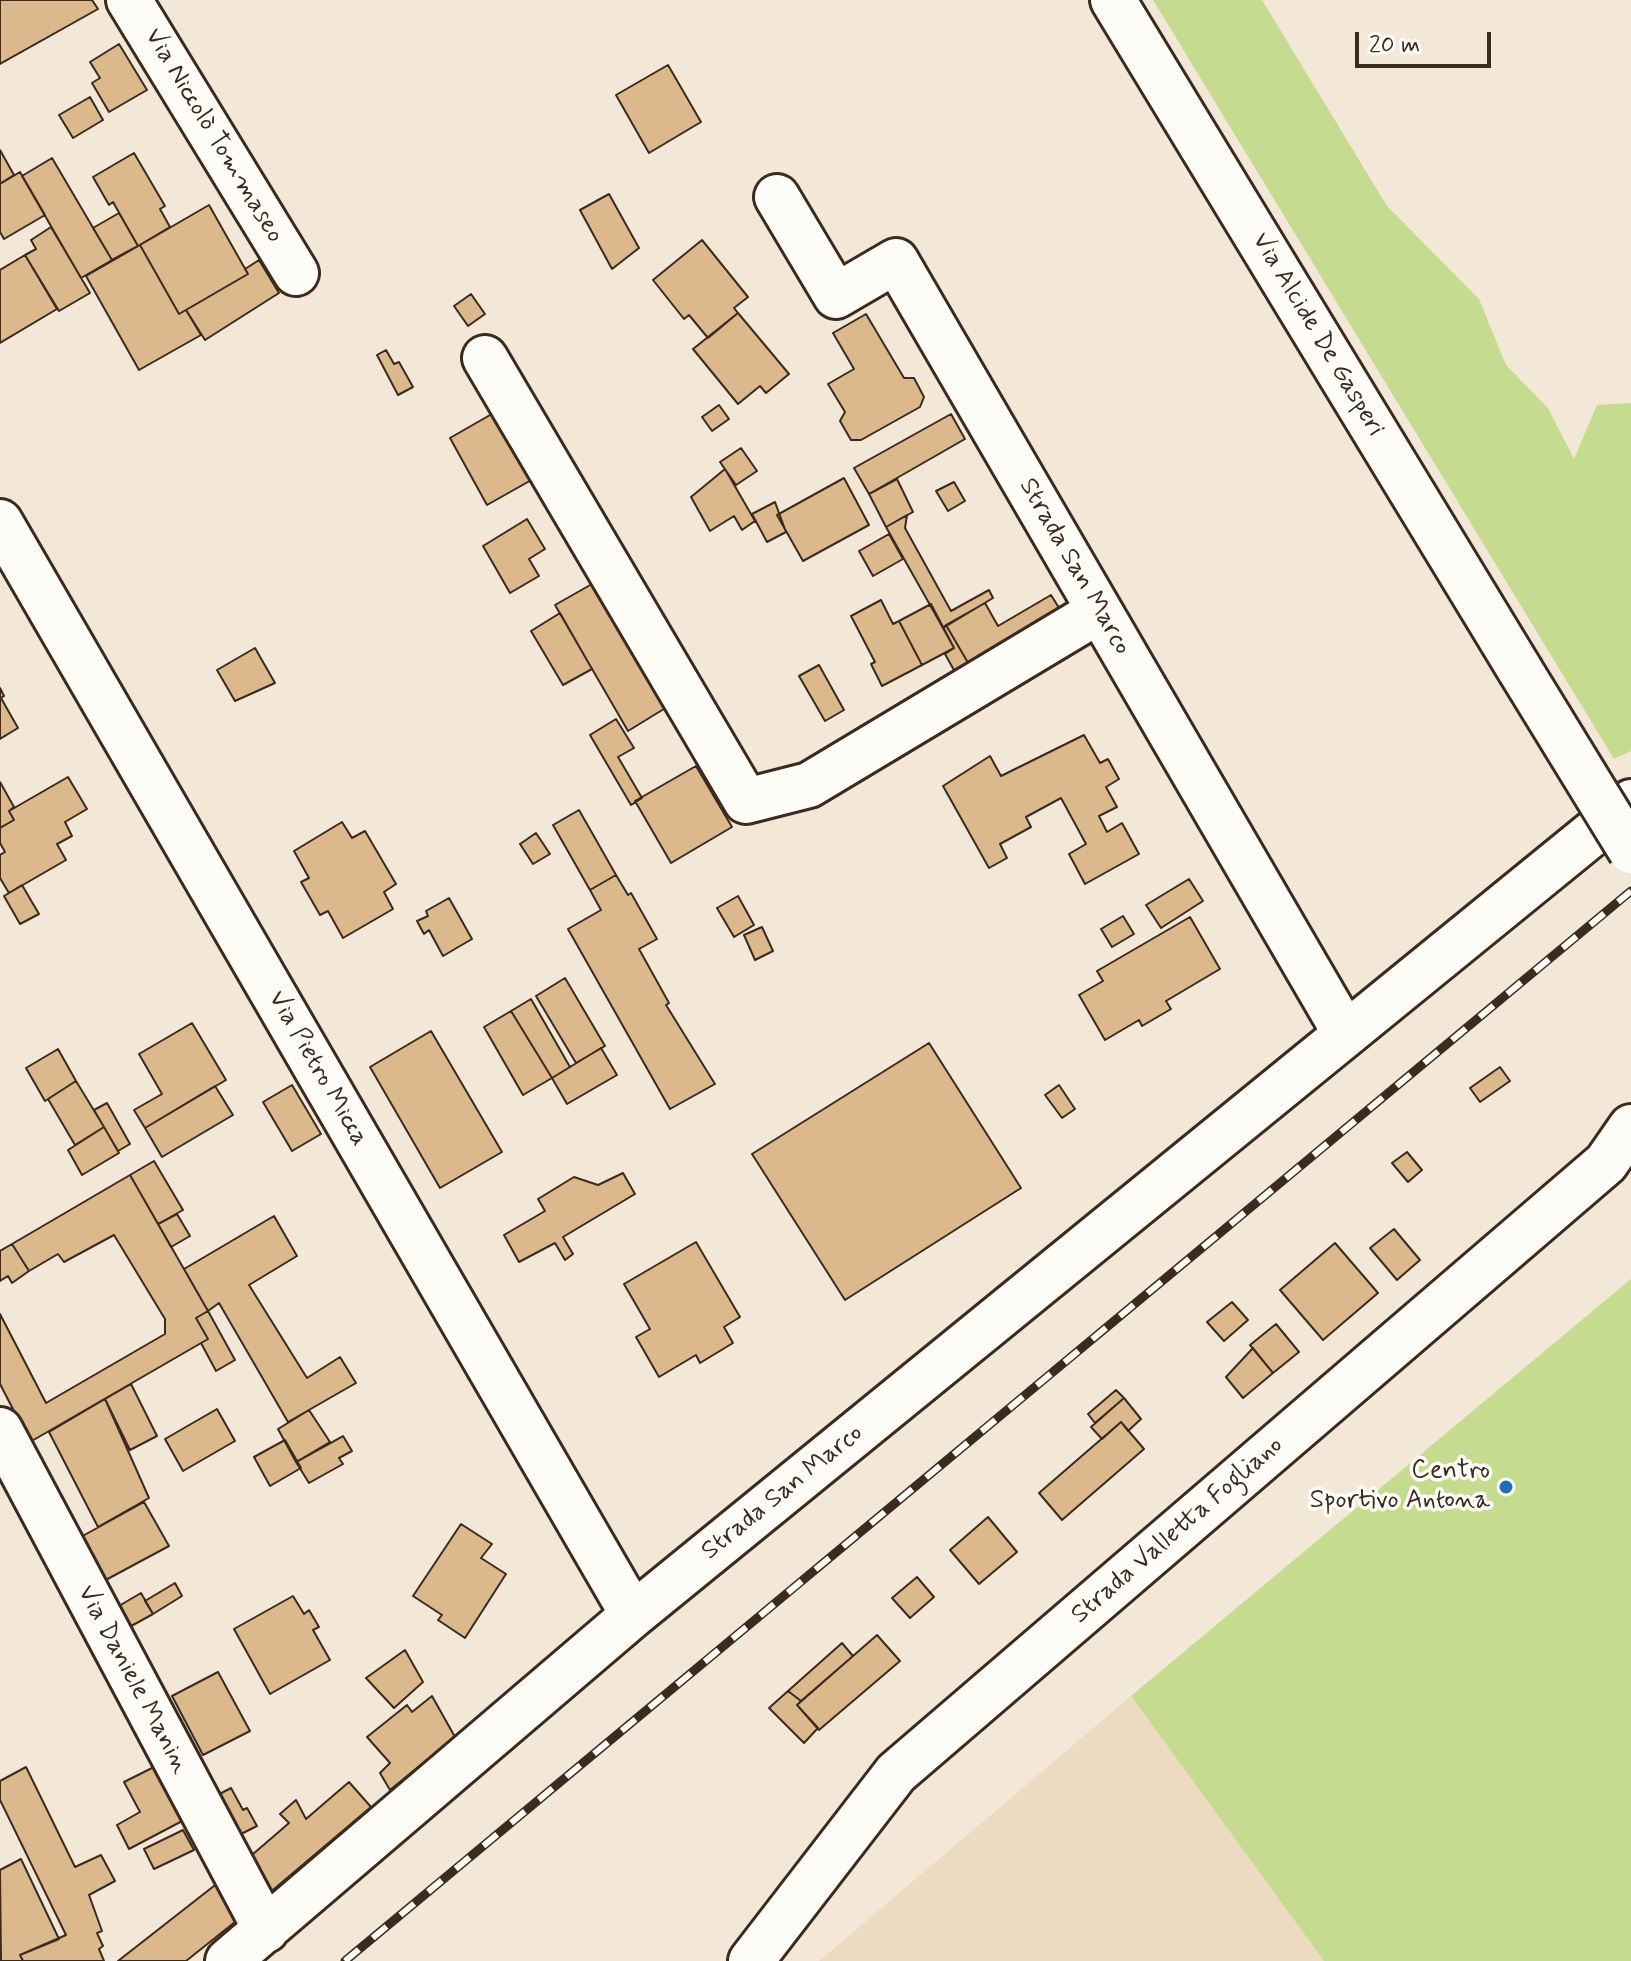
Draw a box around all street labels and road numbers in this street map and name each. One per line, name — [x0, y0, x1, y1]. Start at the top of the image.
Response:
street label: Via Niccolò Tommaseo — [137, 23, 289, 249]
street label: Via Alcide De Gasperi — [1244, 227, 1390, 443]
street label: Strada San Marco — [1011, 473, 1137, 661]
street label: Via Pietro Micca — [260, 986, 374, 1152]
street label: Strada San Marco — [696, 1418, 870, 1568]
street label: Strada Valletta Fogliano — [1066, 1431, 1290, 1631]
street label: Via Daniele Manin — [69, 1580, 195, 1780]

